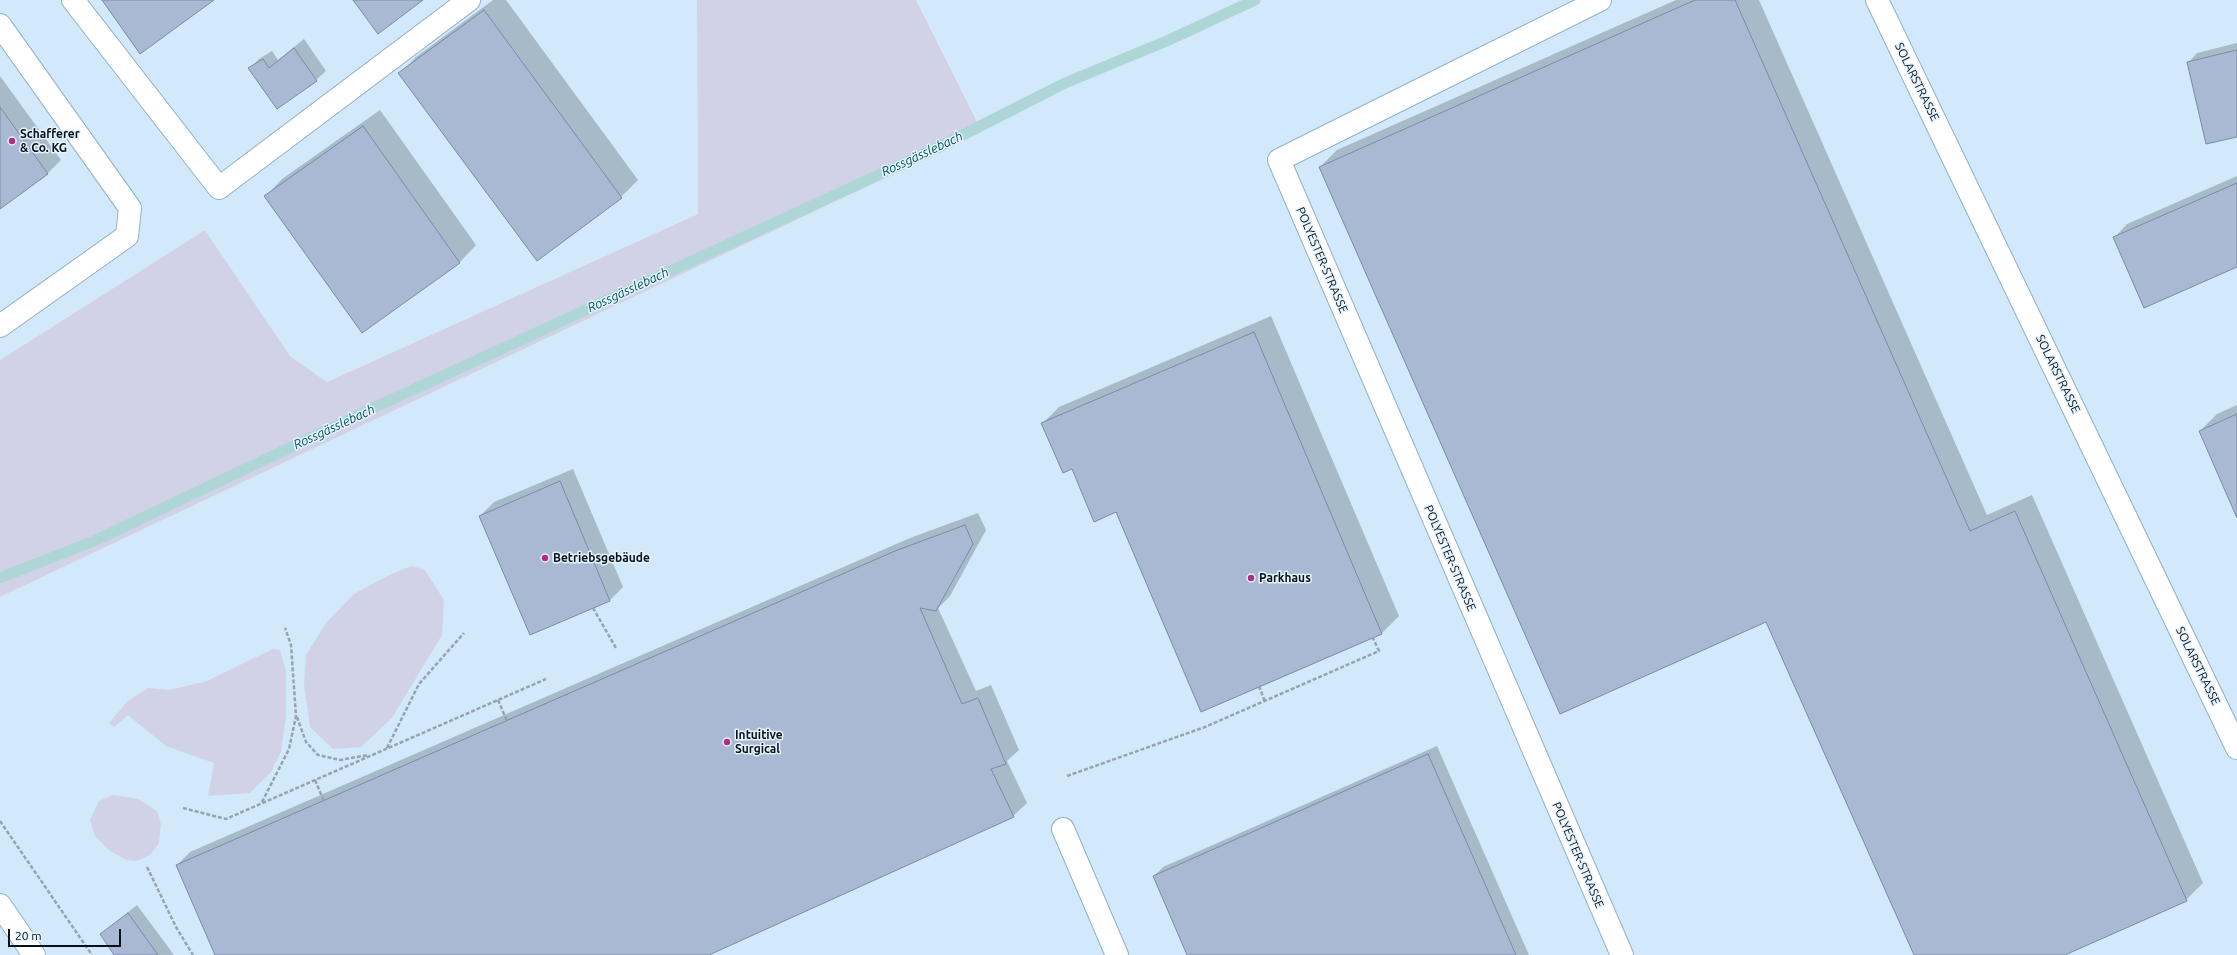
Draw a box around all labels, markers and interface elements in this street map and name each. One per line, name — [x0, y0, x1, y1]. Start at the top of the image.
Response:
street label: SOLARSTRASSE — [1892, 40, 1942, 124]
place label: Schafferer & Co. KG — [20, 127, 80, 155]
water label: Rossgässlebach — [879, 128, 965, 180]
marker: Schafferer & Co. KG — [7, 136, 17, 146]
street label: POLYESTER-STRASSE — [1293, 205, 1351, 315]
water label: Rossgässlebach — [585, 264, 671, 316]
street label: SOLARSTRASSE — [2033, 332, 2083, 416]
water label: Rossgässlebach — [291, 401, 377, 453]
street label: POLYESTER-STRASSE — [1421, 503, 1479, 613]
place label: Betriebsgebäude — [553, 551, 650, 565]
marker: Betriebsgebäude — [540, 553, 550, 563]
place label: Parkhaus — [1259, 571, 1311, 585]
marker: Parkhaus — [1246, 573, 1256, 583]
street label: SOLARSTRASSE — [2173, 624, 2223, 708]
place label: Intuitive Surgical — [735, 728, 783, 756]
marker: Intuitive Surgical — [722, 737, 732, 747]
street label: POLYESTER-STRASSE — [1549, 800, 1607, 910]
scale bar — [10, 921, 123, 947]
text: 20 m — [15, 929, 42, 942]

